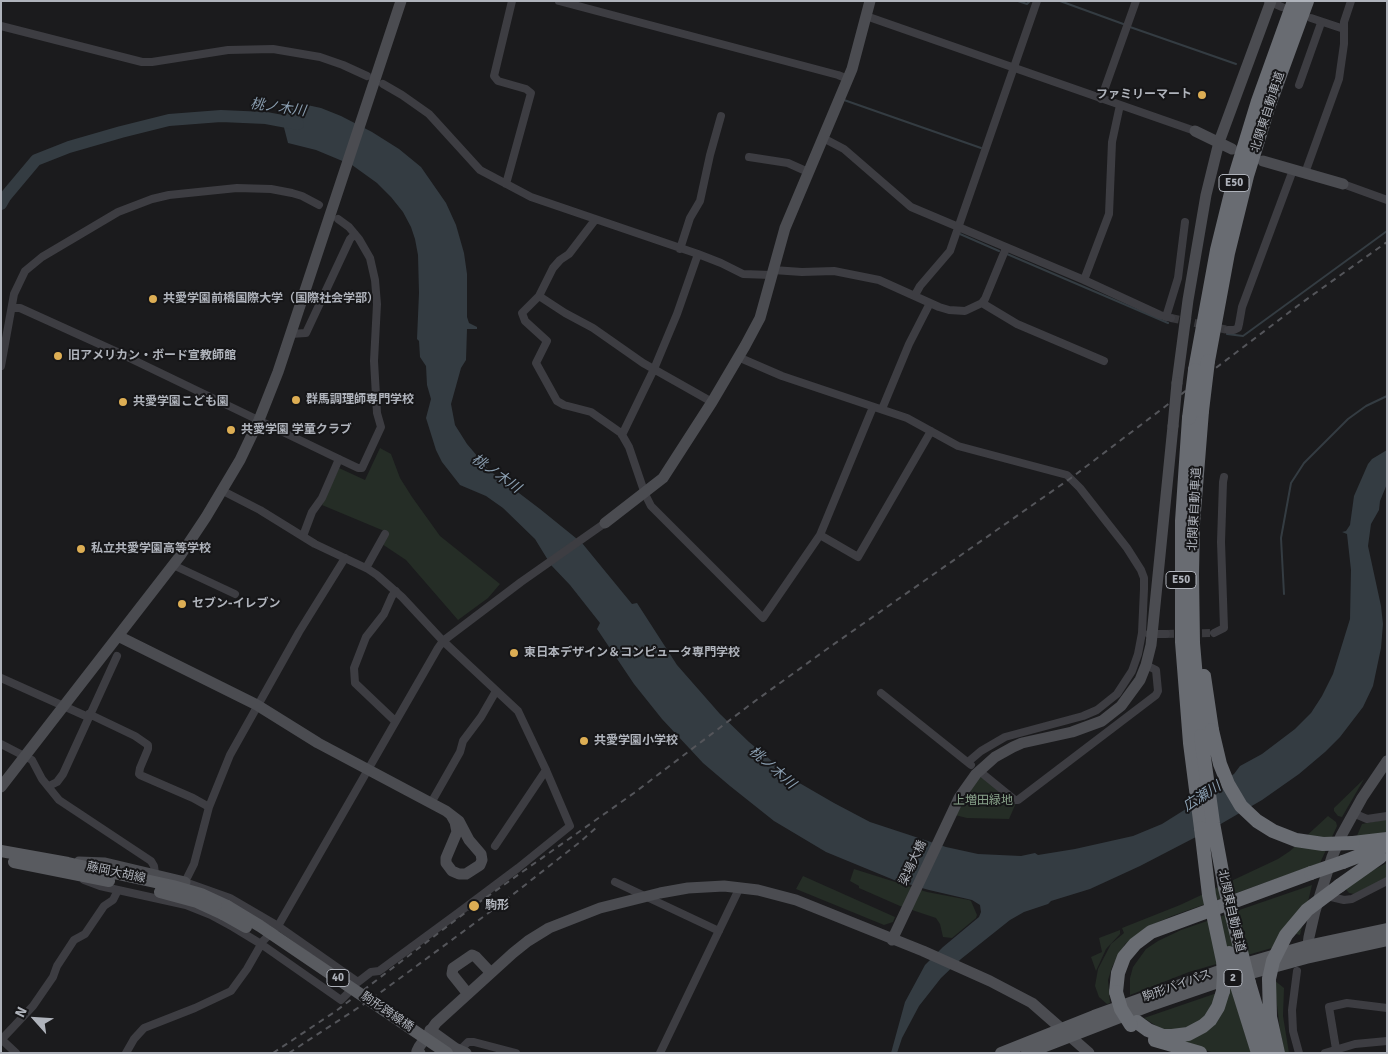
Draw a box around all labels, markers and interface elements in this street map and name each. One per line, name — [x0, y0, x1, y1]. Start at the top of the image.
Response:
street label: 北関東自動車道 — [1248, 70, 1288, 154]
place label: ファミリーマート — [1096, 88, 1192, 102]
marker: ファミリーマート — [1196, 89, 1208, 101]
water label: 桃ノ木川 — [249, 96, 307, 120]
road number: E50 — [1219, 174, 1249, 192]
place label: 共愛学園前橋国際大学（国際社会学部） — [163, 292, 379, 306]
marker: 共愛学園前橋国際大学（国際社会学部） — [147, 293, 159, 305]
place label: 旧アメリカン・ボード宣教師館 — [68, 349, 236, 363]
marker: 旧アメリカン・ボード宣教師館 — [52, 350, 64, 362]
place label: 群馬調理師専門学校 — [306, 393, 414, 407]
marker: 群馬調理師専門学校 — [290, 394, 302, 406]
place label: 共愛学園こども園 — [133, 395, 229, 409]
marker: 共愛学園こども園 — [117, 396, 129, 408]
place label: 共愛学園 学童クラブ — [241, 423, 352, 437]
marker: 共愛学園 学童クラブ — [225, 424, 237, 436]
water label: 桃ノ木川 — [468, 451, 524, 497]
street label: 北関東自動車道 — [1186, 467, 1204, 551]
place label: 私立共愛学園高等学校 — [91, 542, 211, 556]
marker: 私立共愛学園高等学校 — [75, 543, 87, 555]
road number: E50 — [1166, 572, 1196, 588]
place label: セブン-イレブン — [192, 597, 281, 611]
marker: セブン-イレブン — [176, 598, 188, 610]
place label: 東日本デザイン＆コンピュータ専門学校 — [524, 646, 740, 660]
marker: 東日本デザイン＆コンピュータ専門学校 — [508, 647, 520, 659]
place label: 共愛学園小学校 — [594, 734, 678, 748]
marker: 共愛学園小学校 — [578, 735, 590, 747]
water label: 桃ノ木川 — [745, 743, 799, 793]
water label: 広瀬川 — [1180, 779, 1224, 815]
park label: 上増田緑地 — [953, 794, 1013, 808]
street label: 梁場大橋 — [896, 838, 930, 888]
street label: 藤岡大胡線 — [85, 860, 147, 886]
street label: 北関東自動車道 — [1215, 868, 1247, 954]
marker: 駒形 — [467, 899, 481, 913]
place label: 駒形 — [485, 899, 509, 913]
street label: 駒形バイパス — [1141, 967, 1213, 1005]
road number: 40 — [327, 970, 349, 986]
road number: 2 — [1224, 970, 1242, 986]
street label: 駒形跨線橋 — [358, 989, 416, 1035]
north arrow — [10, 994, 60, 1044]
text: N — [11, 1004, 31, 1020]

